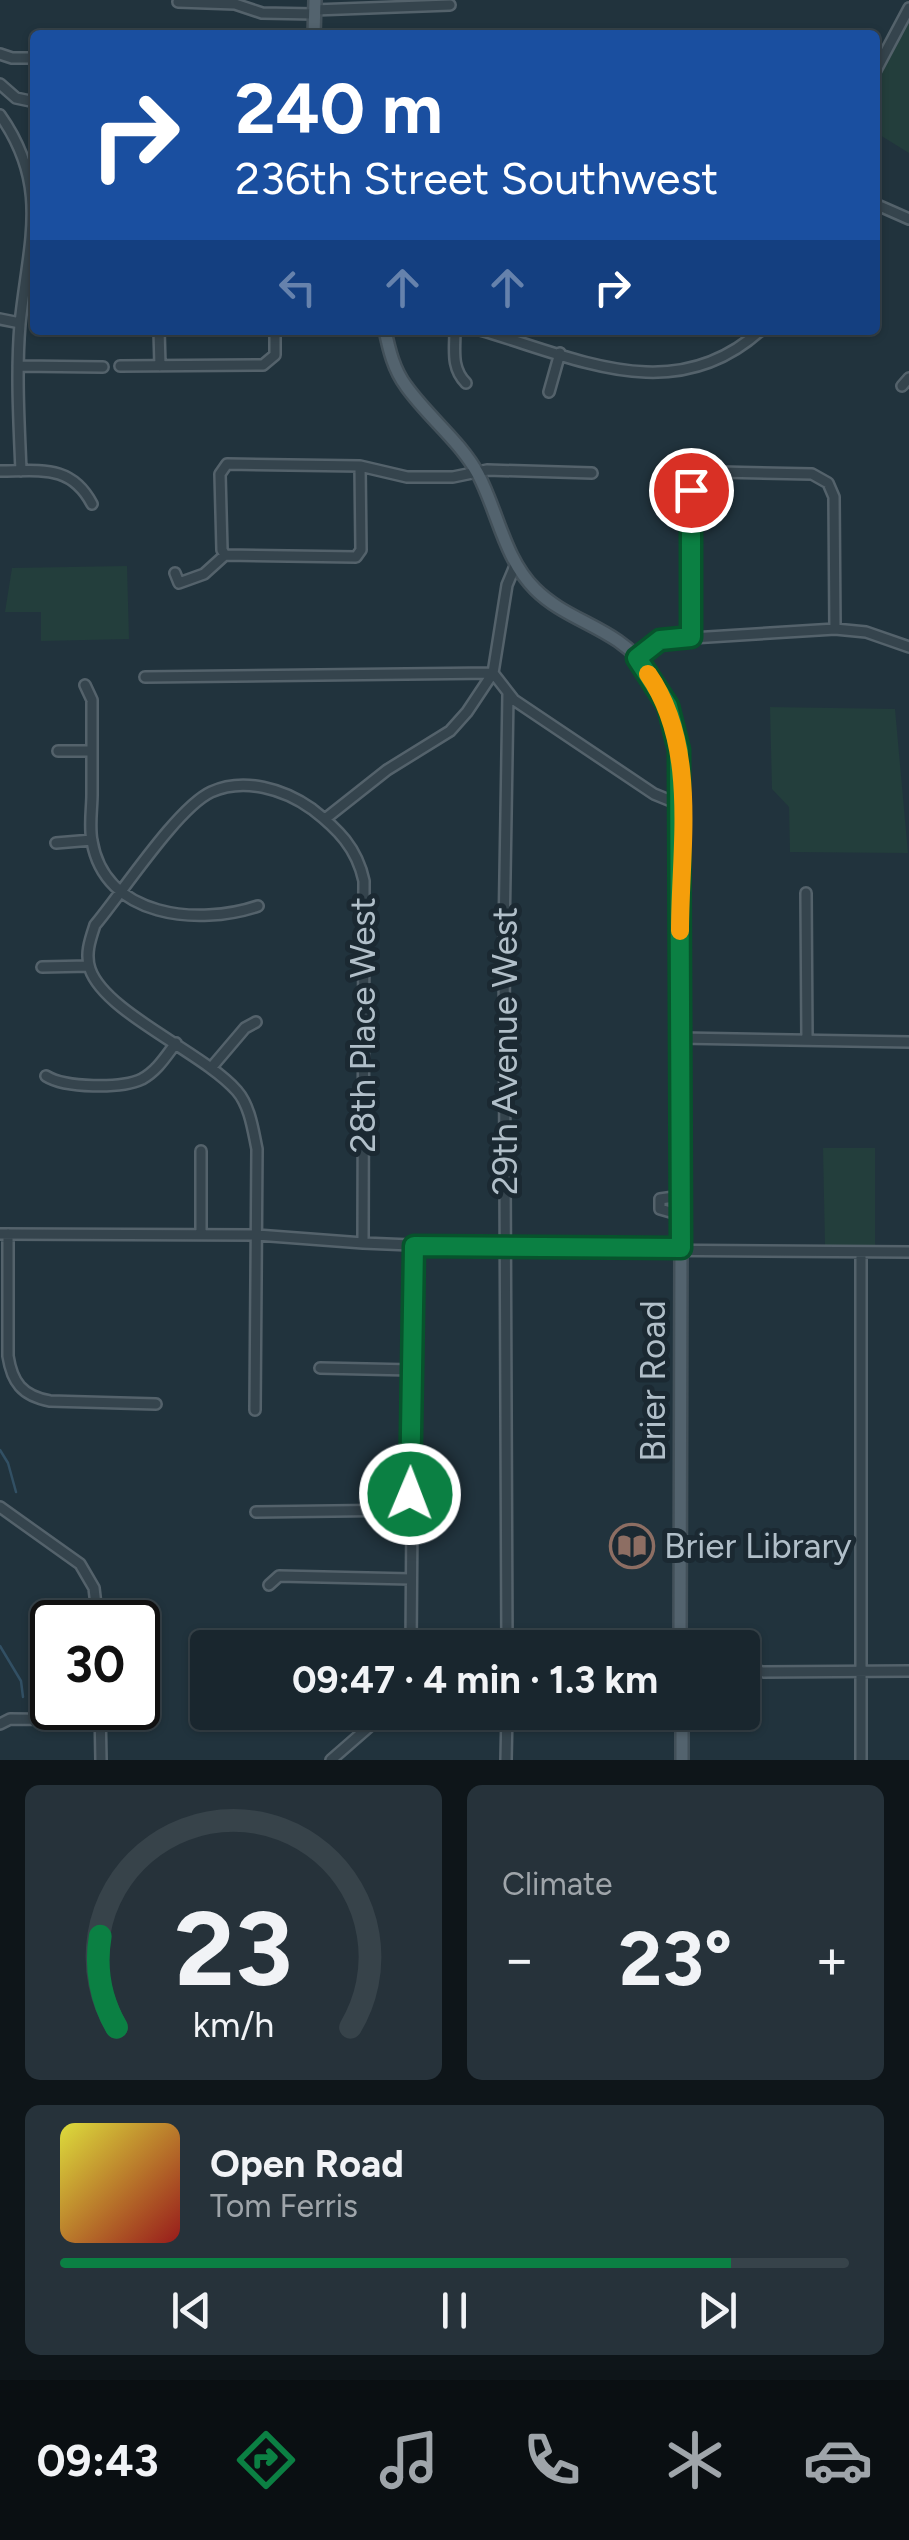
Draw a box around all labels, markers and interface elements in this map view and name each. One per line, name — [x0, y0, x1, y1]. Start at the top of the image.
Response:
text: 240 m — [235, 66, 443, 151]
icon: right — [70, 70, 200, 200]
text: 236th Street Southwest — [235, 151, 718, 205]
icon: left — [270, 260, 325, 315]
icon: ahead — [375, 260, 430, 315]
icon: ahead — [480, 260, 535, 315]
icon: right — [585, 260, 640, 315]
pin — [649, 448, 734, 533]
icon: arrive — [664, 463, 719, 518]
street label: 28th Place West — [342, 897, 384, 1153]
street label: 29th Avenue West — [484, 907, 526, 1195]
street label: Brier Road — [632, 1300, 674, 1462]
position arrow — [358, 1442, 462, 1546]
library icon: Brier Library — [609, 1523, 655, 1569]
place label: Brier Library — [664, 1525, 852, 1567]
speed limit sign: 30 — [30, 1600, 160, 1730]
text: 09:47 · 4 min · 1.3 km — [292, 1657, 658, 1703]
text: Climate — [502, 1865, 613, 1903]
text: 23 — [174, 1886, 293, 2011]
text: 23° — [619, 1914, 732, 2004]
text: − — [502, 1926, 536, 1992]
text: + — [815, 1926, 849, 1992]
text: km/h — [193, 2003, 274, 2046]
text: Open Road — [210, 2141, 404, 2187]
text: Tom Ferris — [210, 2187, 358, 2225]
icon: previous — [164, 2283, 219, 2338]
icon: pause — [427, 2283, 482, 2338]
icon: next — [690, 2283, 745, 2338]
icon: directions — [231, 2425, 301, 2495]
icon: music — [374, 2425, 444, 2495]
icon: phone — [517, 2425, 587, 2495]
icon: climate — [660, 2425, 730, 2495]
icon: car — [803, 2425, 873, 2495]
text: 09:43 — [36, 2433, 159, 2487]

